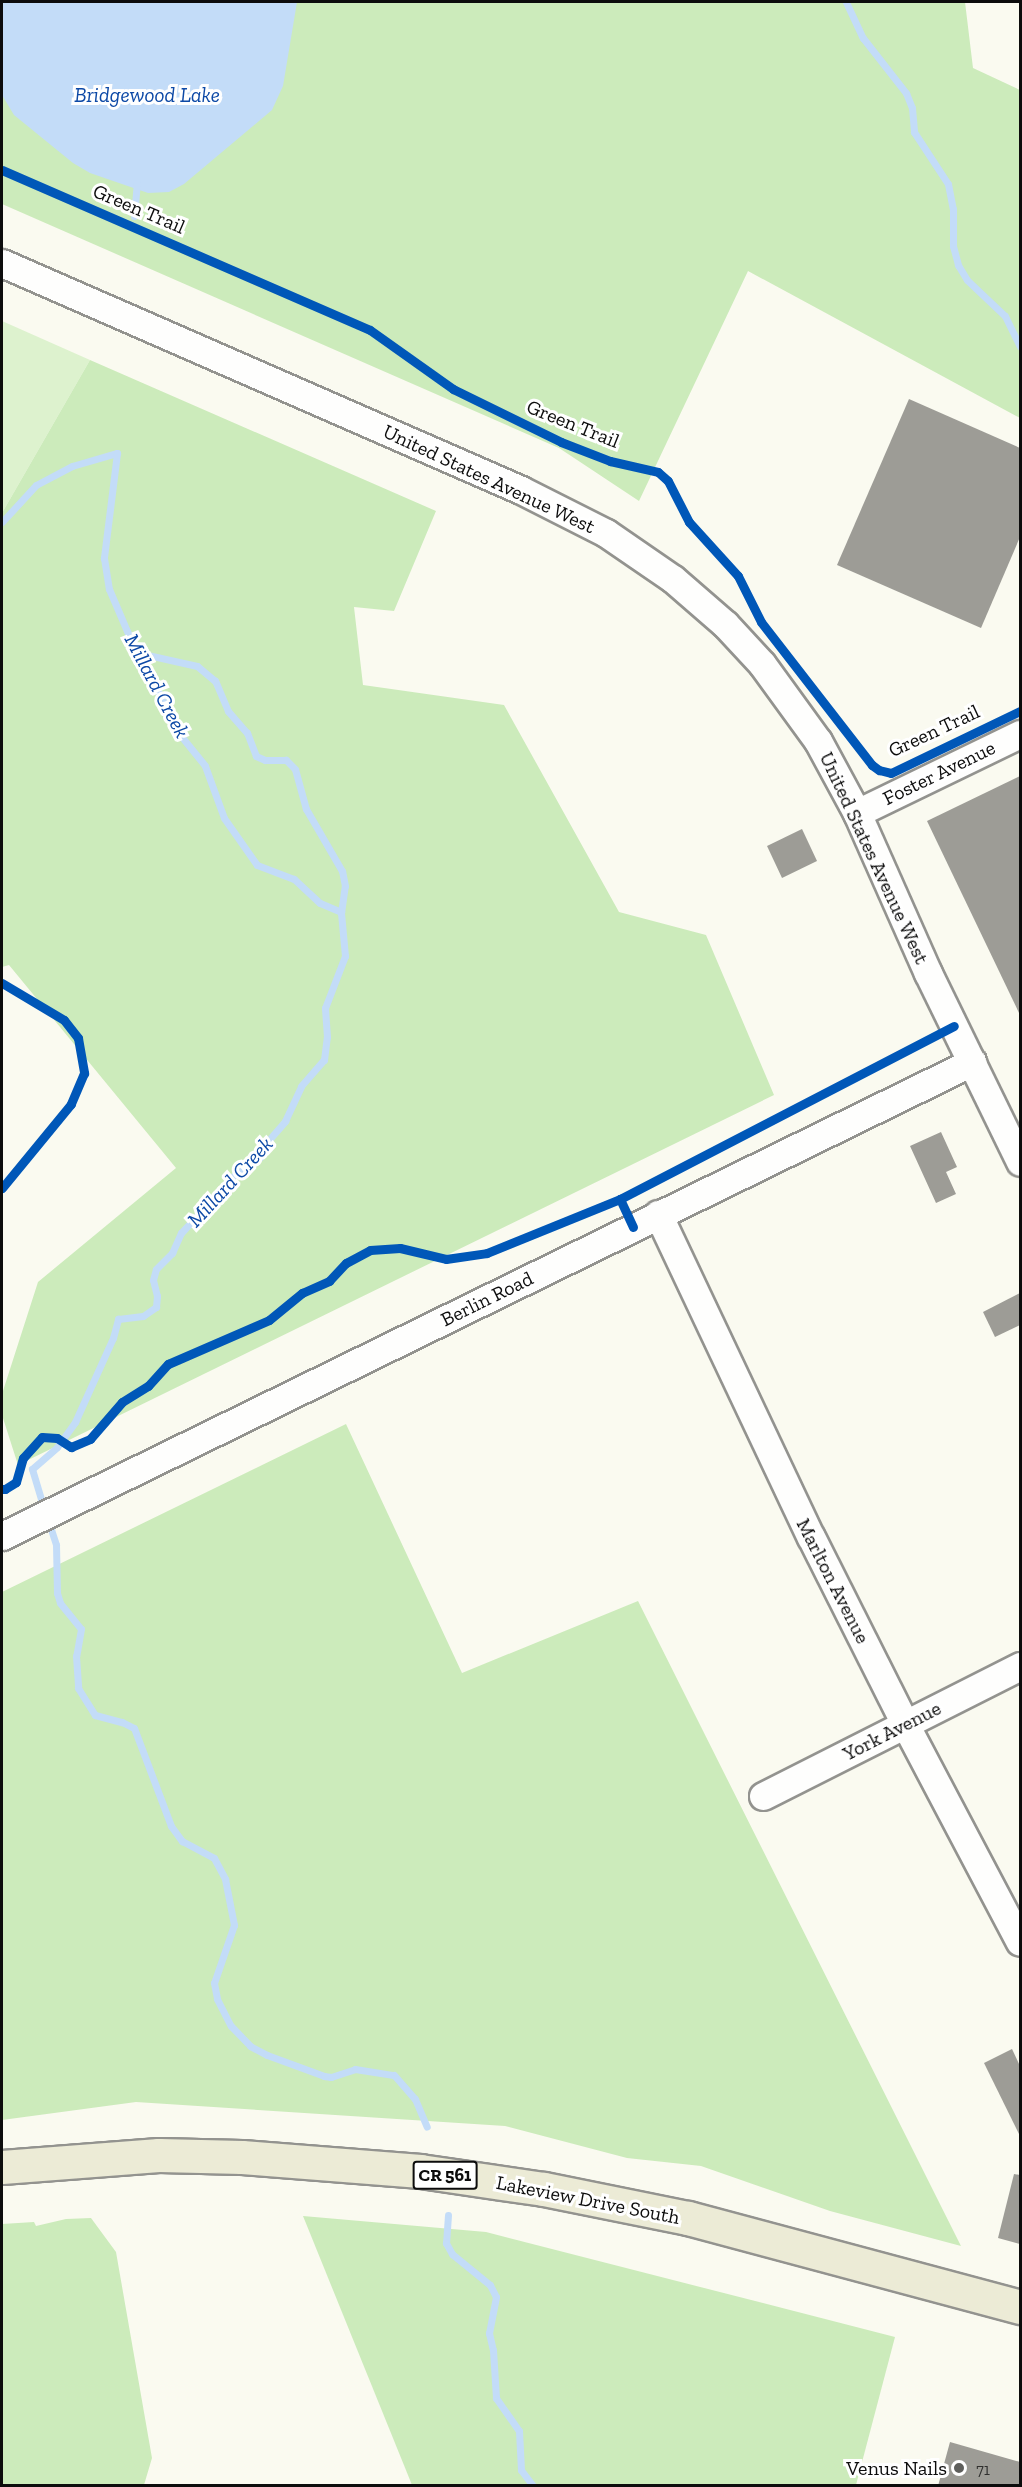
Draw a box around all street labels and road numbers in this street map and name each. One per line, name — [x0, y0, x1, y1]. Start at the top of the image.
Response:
street label: Green Trail — [89, 179, 189, 239]
street label: Green Trail — [523, 394, 623, 454]
street label: United States Avenue West — [379, 419, 599, 539]
street label: Green Trail — [884, 699, 984, 763]
street label: Foster Avenue — [879, 735, 999, 811]
street label: United States Avenue West — [814, 748, 934, 968]
street label: Berlin Road — [437, 1266, 537, 1332]
street label: Marlton Avenue — [791, 1514, 875, 1648]
street label: York Avenue — [839, 1696, 945, 1766]
road number: CR 561 — [412, 2160, 478, 2190]
street label: Lakeview Drive South — [494, 2170, 682, 2230]

